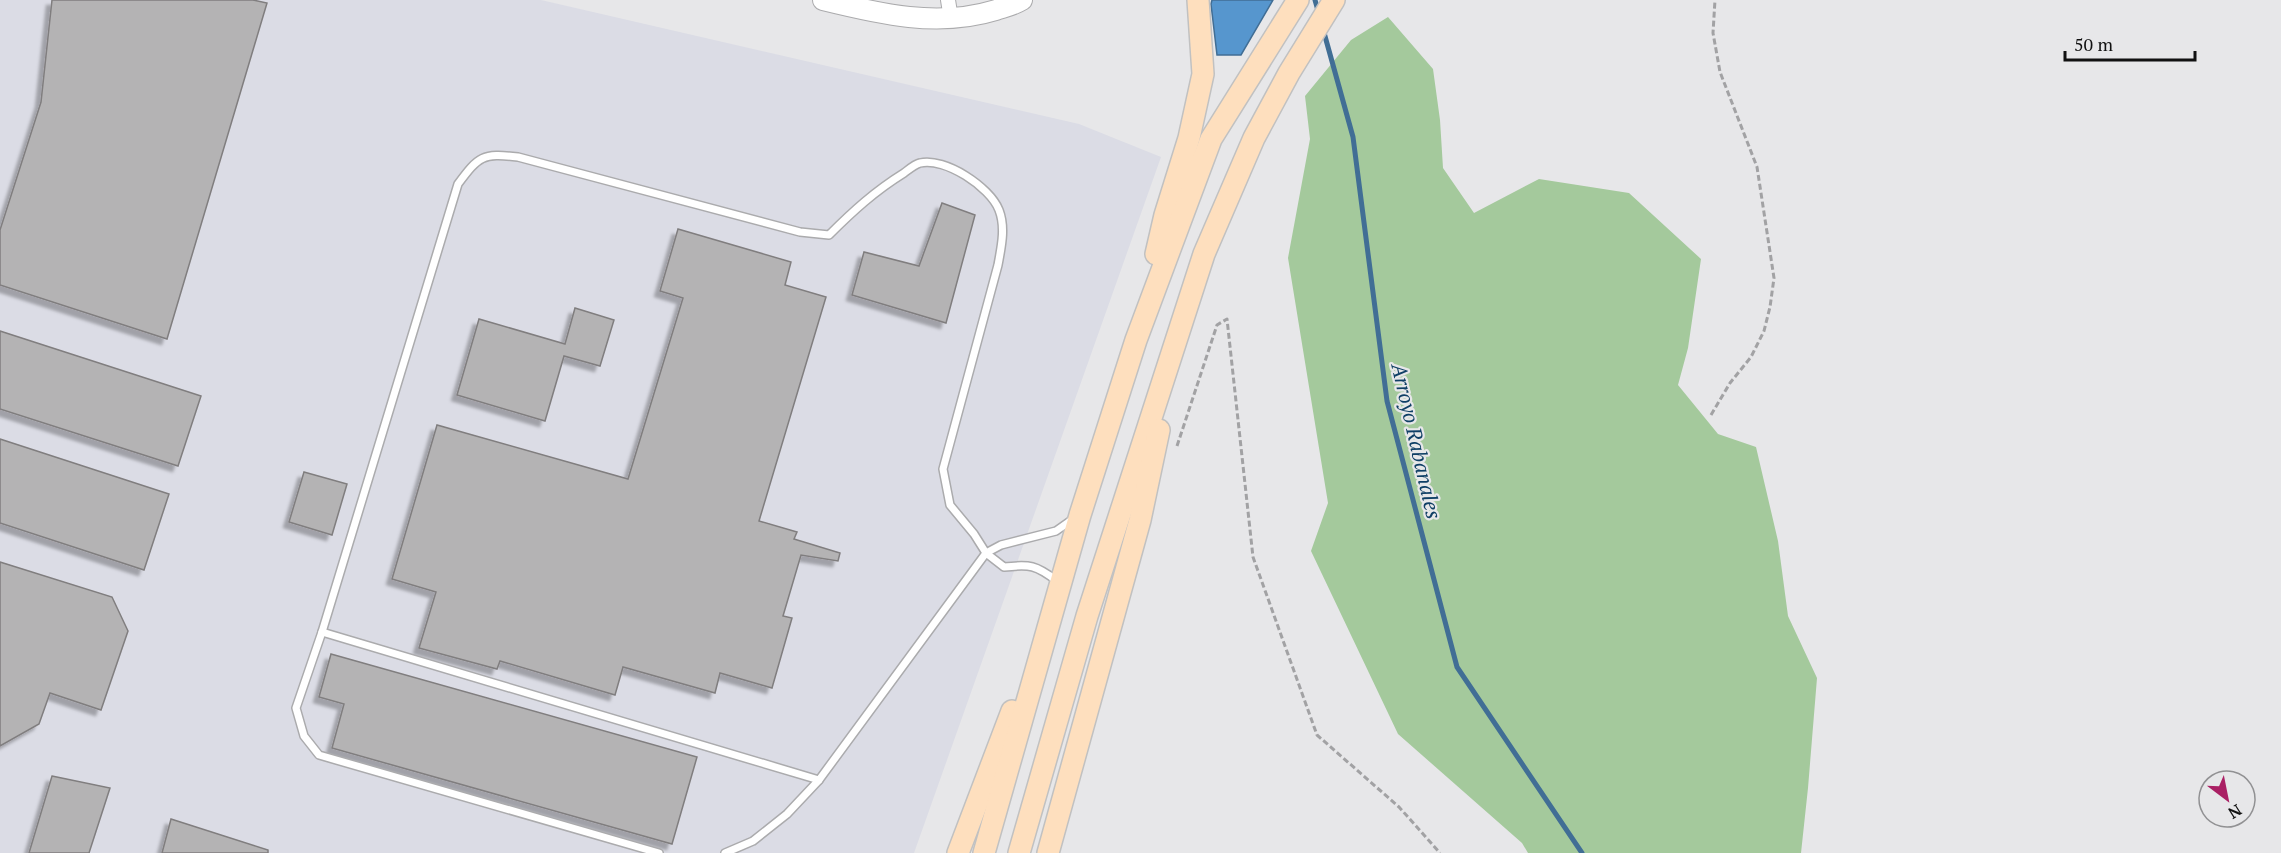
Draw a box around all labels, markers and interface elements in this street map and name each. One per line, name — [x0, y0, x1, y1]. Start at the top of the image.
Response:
scale bar — [2065, 24, 2196, 62]
text: 50 m — [2074, 32, 2114, 56]
water label: Arroyo Rabanales — [1385, 358, 1449, 522]
north arrow — [2197, 769, 2257, 829]
text: N — [2224, 799, 2246, 824]

